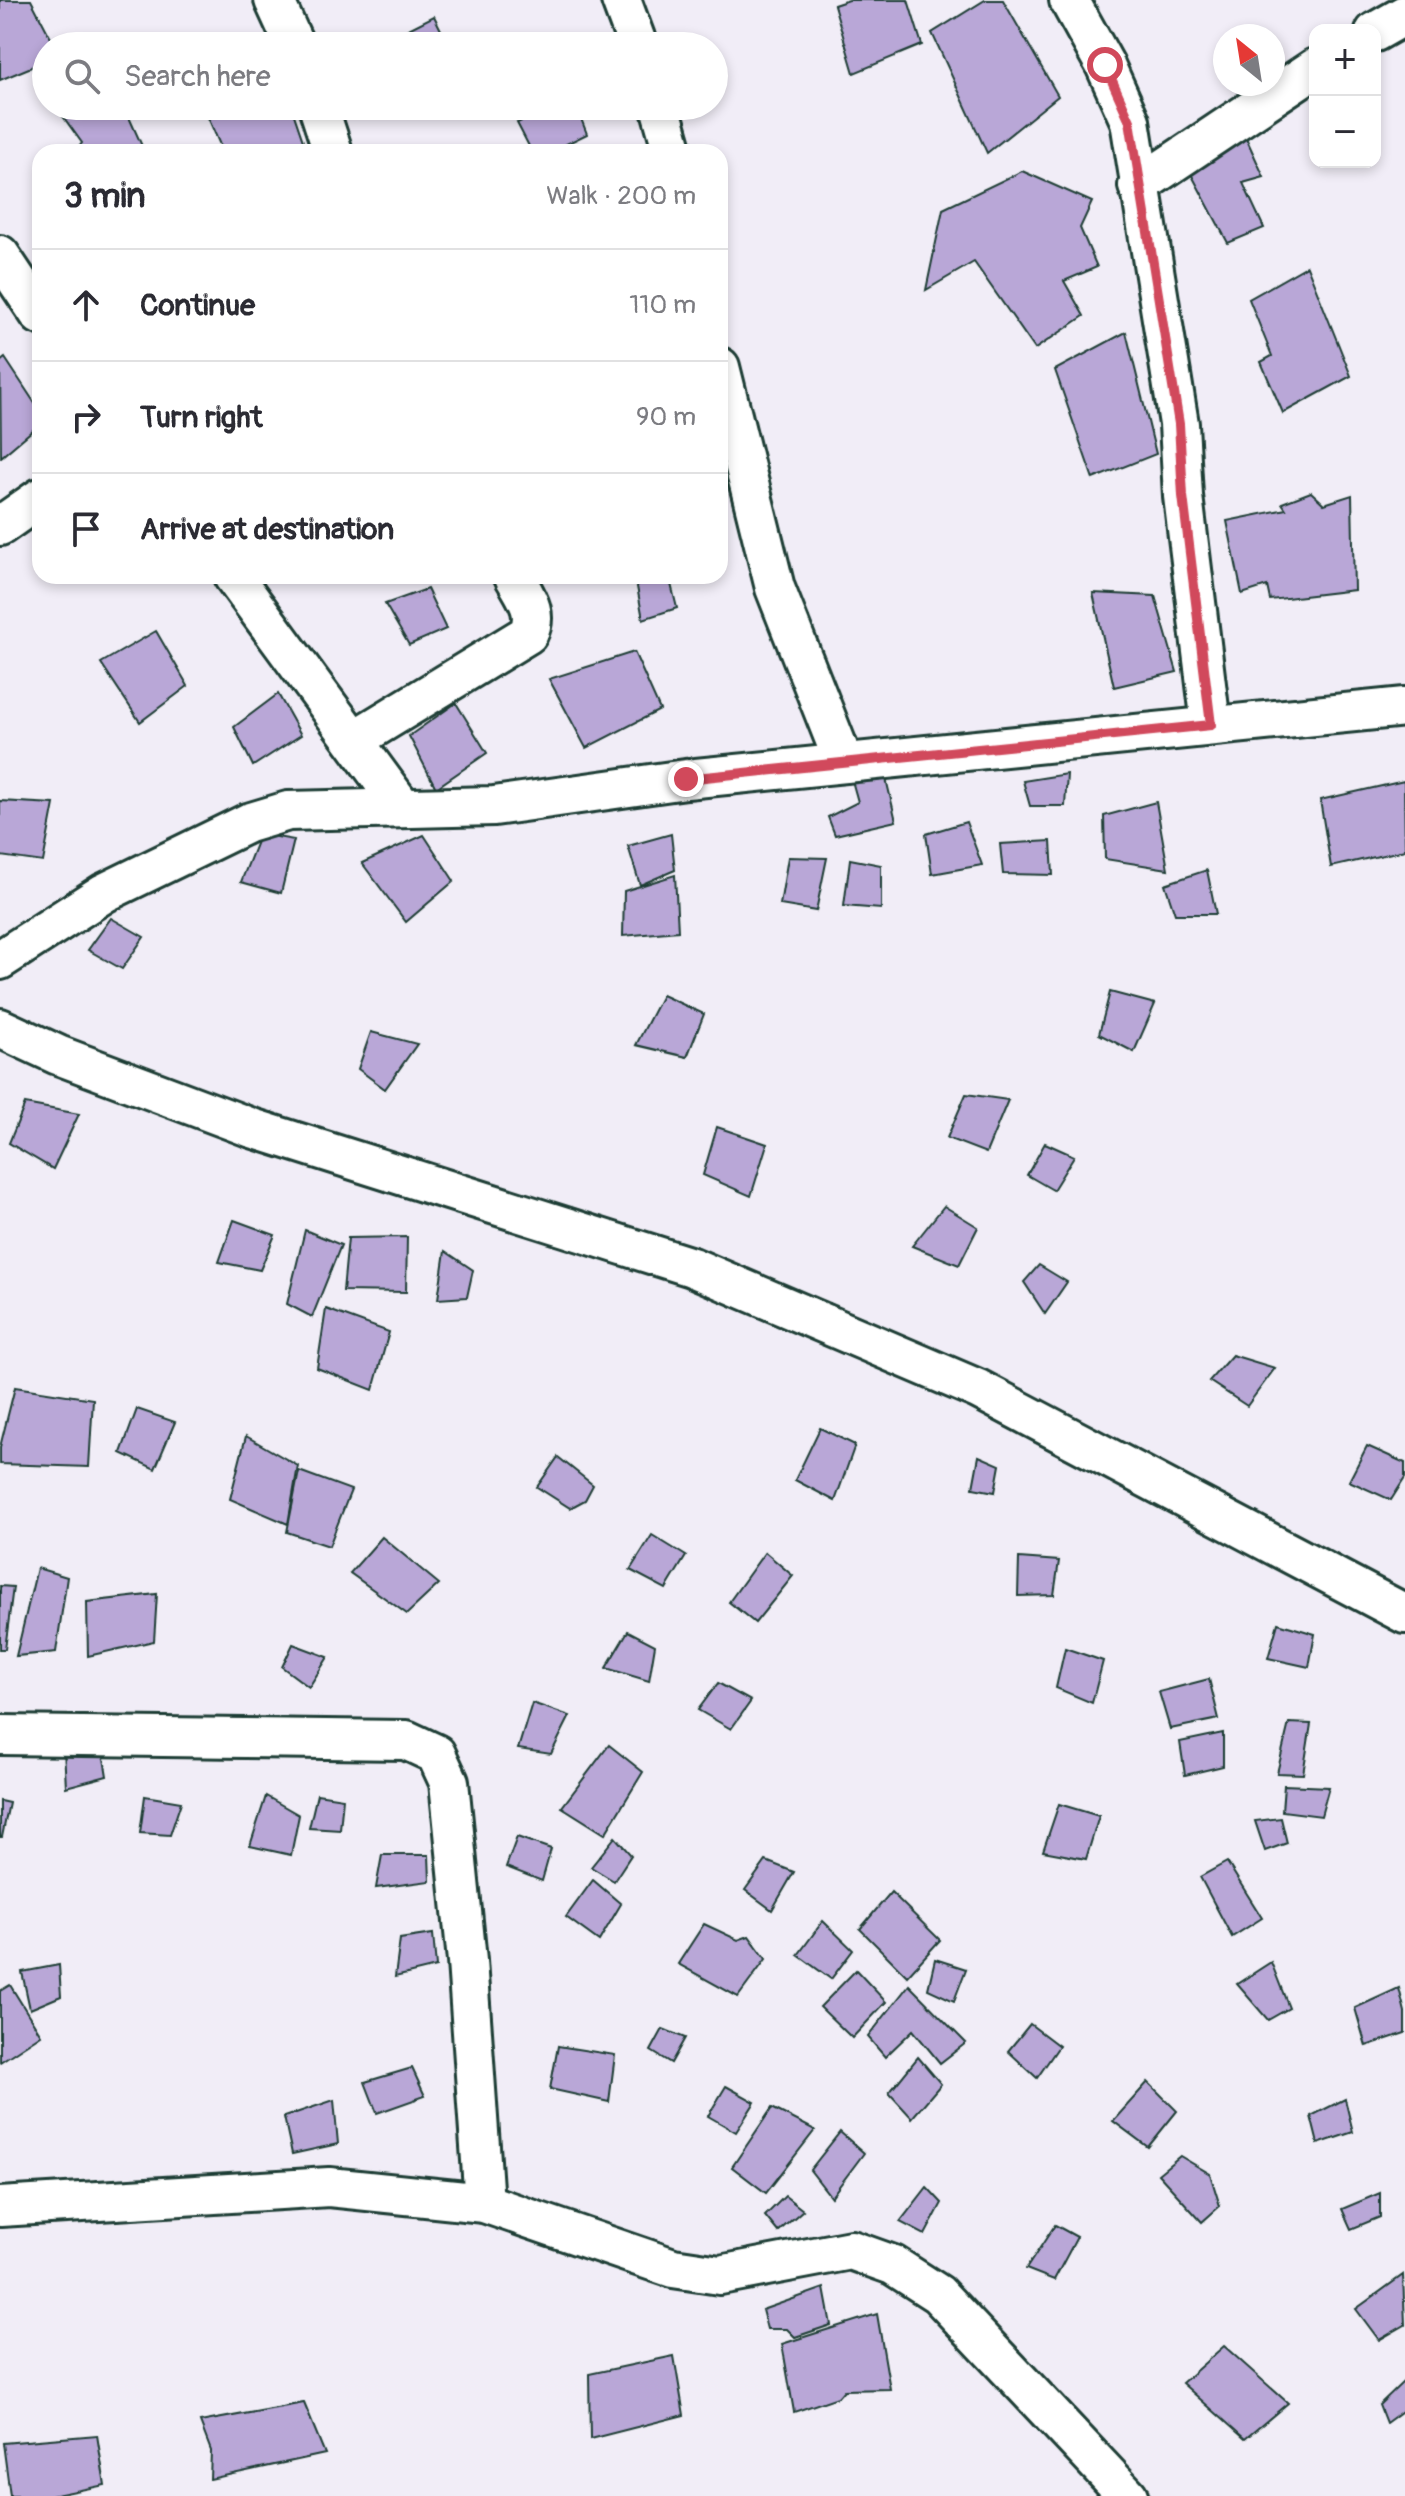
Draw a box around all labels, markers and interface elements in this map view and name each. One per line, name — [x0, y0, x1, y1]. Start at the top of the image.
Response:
north arrow — [1213, 24, 1285, 96]
map controls — [1309, 24, 1381, 168]
button: + — [1309, 24, 1381, 96]
search box — [32, 32, 728, 120]
route start — [1087, 47, 1123, 83]
icon: search — [60, 54, 104, 98]
text: Search here — [124, 58, 271, 95]
button: − — [1309, 96, 1381, 168]
text: 3 min — [64, 175, 146, 218]
text: Walk · 200 m — [546, 180, 696, 212]
icon: ahead — [64, 283, 108, 327]
text: Continue — [140, 287, 255, 324]
text: 110 m — [629, 289, 696, 321]
icon: right — [64, 395, 108, 439]
text: Turn right — [140, 399, 263, 436]
text: 90 m — [636, 401, 696, 433]
icon: arrive — [64, 507, 108, 551]
text: Arrive at destination — [140, 511, 394, 548]
route end — [668, 761, 704, 797]

